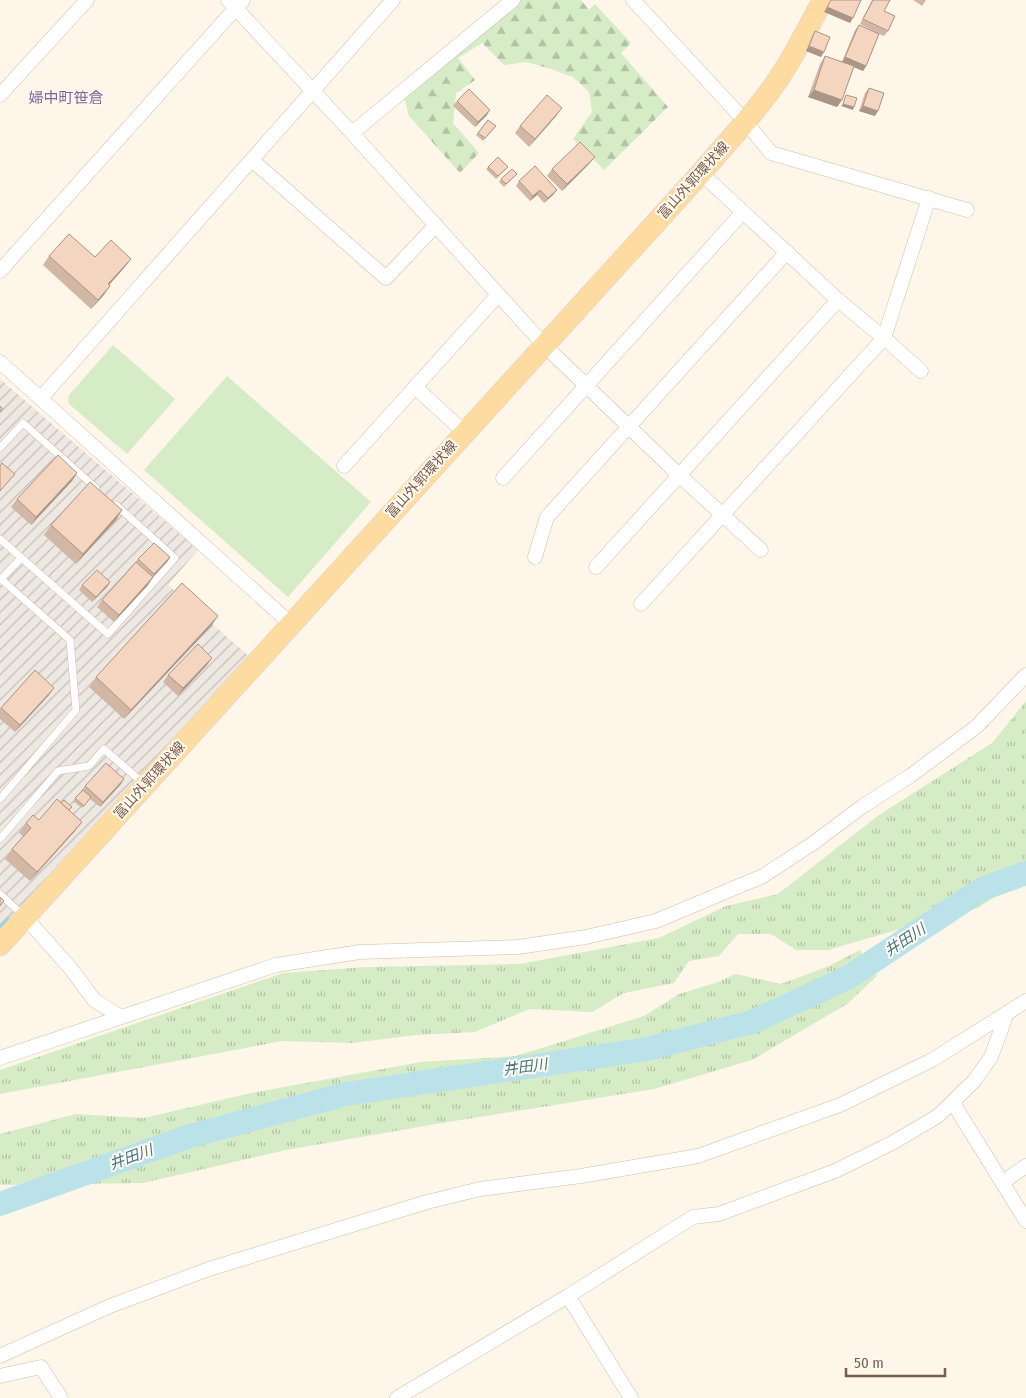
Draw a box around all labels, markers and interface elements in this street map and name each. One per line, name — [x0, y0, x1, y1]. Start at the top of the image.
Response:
district label: 婦中町笹倉 — [28, 89, 104, 107]
street label: 富山外郭環状線 — [654, 138, 732, 222]
street label: 富山外郭環状線 — [382, 437, 460, 521]
street label: 富山外郭環状線 — [110, 738, 188, 822]
water label: 井田川 — [881, 919, 930, 960]
water label: 井田川 — [501, 1055, 551, 1079]
water label: 井田川 — [107, 1140, 157, 1173]
scale bar — [846, 1346, 945, 1378]
text: 50 m — [854, 1354, 884, 1372]

